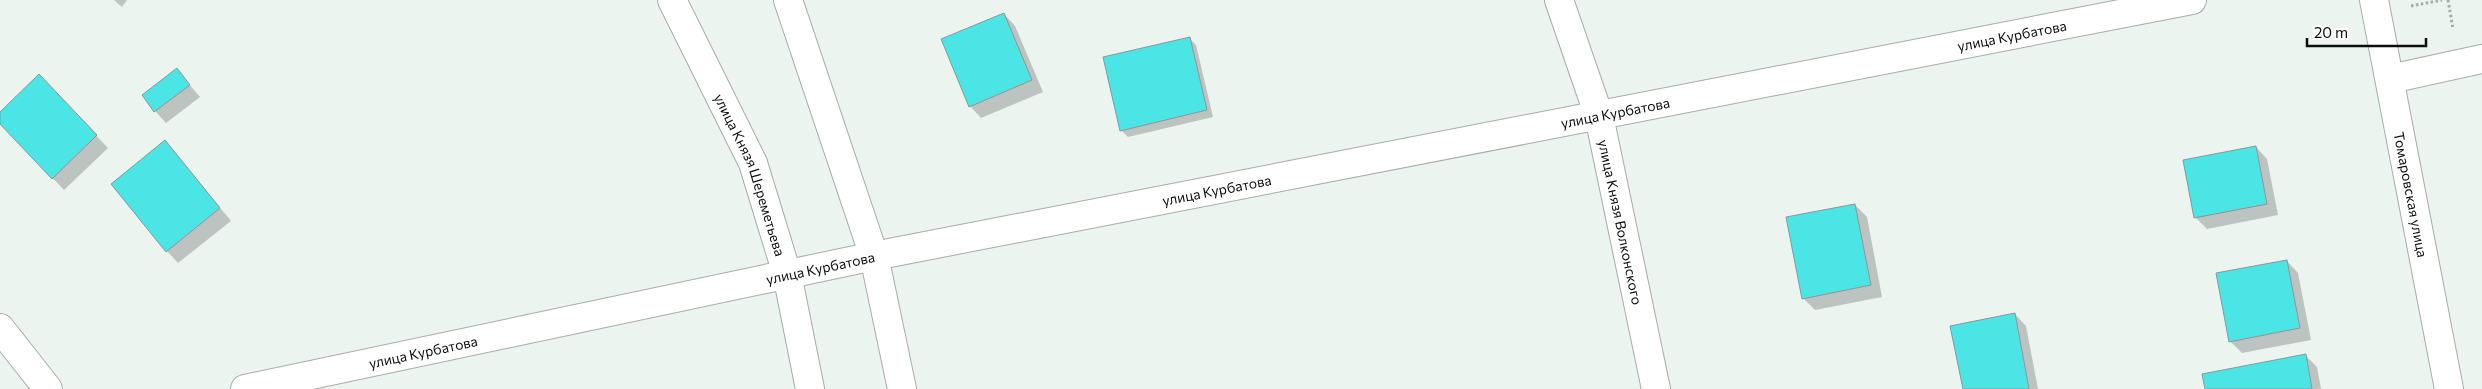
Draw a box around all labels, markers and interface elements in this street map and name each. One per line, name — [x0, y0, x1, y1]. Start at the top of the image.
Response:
scale bar — [2307, 15, 2426, 47]
street label: улица Курбатова — [1956, 16, 2068, 54]
text: 20 m — [2314, 23, 2348, 41]
street label: улица Князя Шереметьева — [711, 91, 789, 258]
street label: улица Курбатова — [1559, 93, 1671, 131]
street label: Томаровская улица — [2391, 130, 2432, 259]
street label: улица Князя Волконского — [1596, 138, 1647, 306]
street label: улица Курбатова — [1161, 171, 1273, 208]
street label: улица Курбатова — [764, 248, 876, 287]
street label: улица Курбатова — [367, 332, 479, 371]

